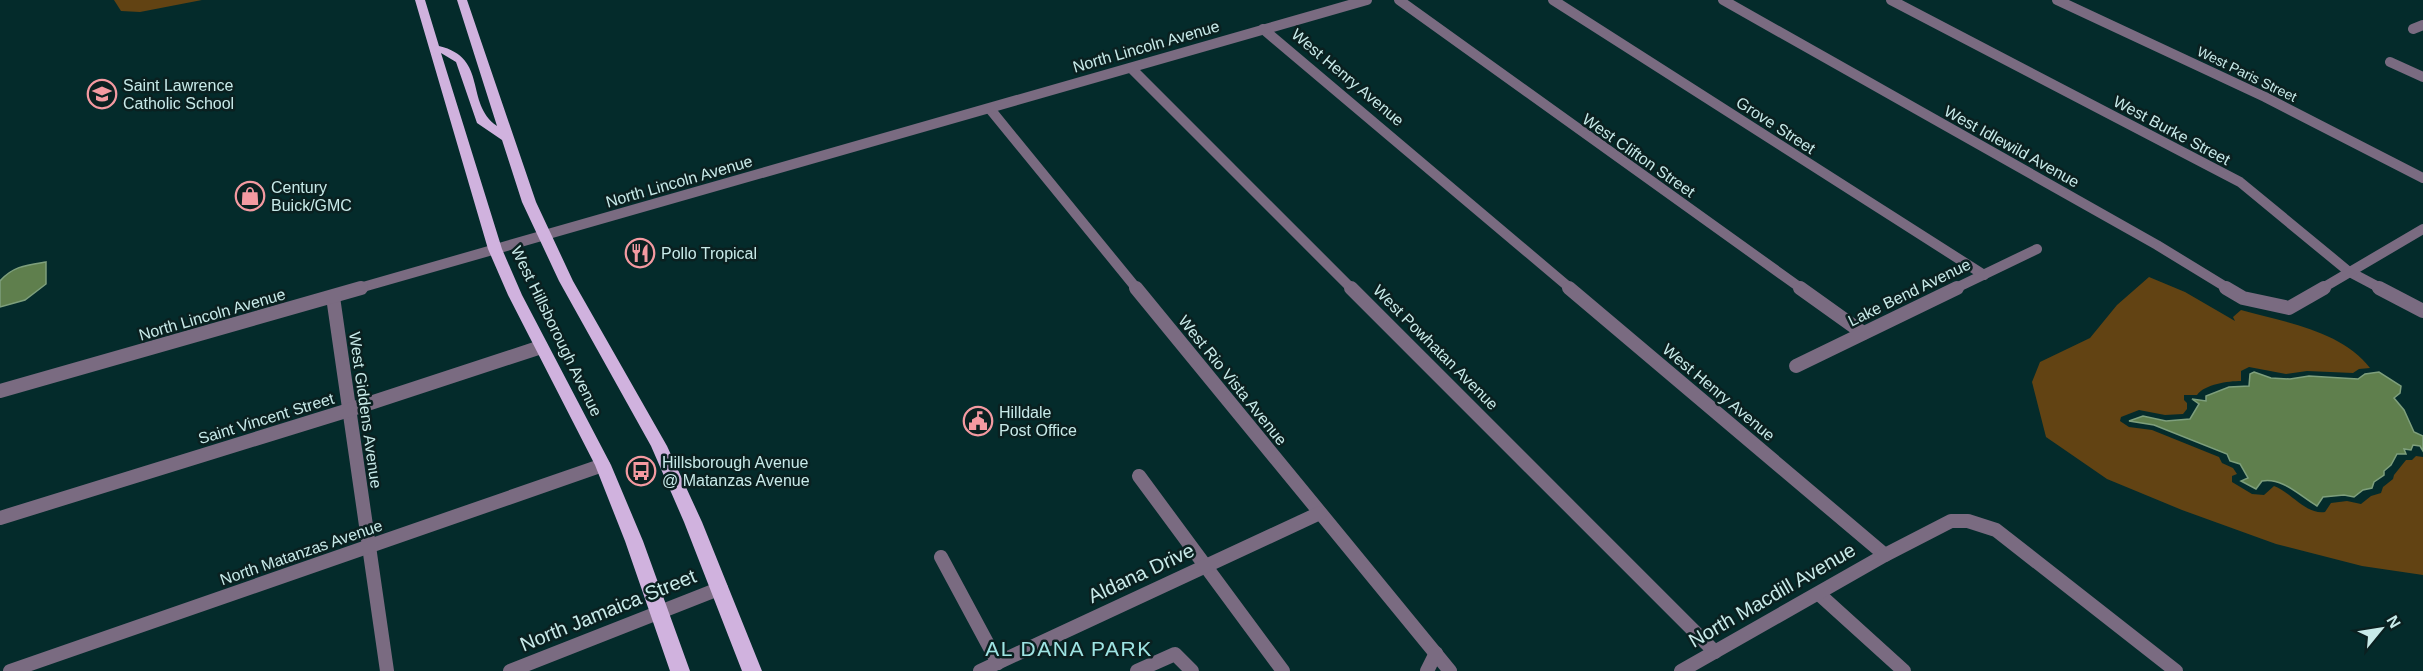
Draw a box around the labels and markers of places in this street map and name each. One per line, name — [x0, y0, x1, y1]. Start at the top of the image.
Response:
place label: Saint Lawrence Catholic School — [123, 77, 234, 112]
school or university icon: Saint Lawrence Catholic School — [86, 78, 118, 110]
place label: Century Buick/GMC — [271, 179, 352, 214]
shop icon: Century Buick/GMC — [234, 180, 266, 212]
restaurant icon: Pollo Tropical — [624, 237, 656, 269]
place label: Pollo Tropical — [661, 245, 757, 262]
place label: Hilldale Post Office — [999, 404, 1077, 439]
public building icon: Hilldale Post Office — [962, 405, 994, 437]
place label: Hillsborough Avenue @ Matanzas Avenue — [662, 454, 810, 489]
bus stop icon: Hillsborough Avenue @ Matanzas Avenue — [625, 455, 657, 487]

